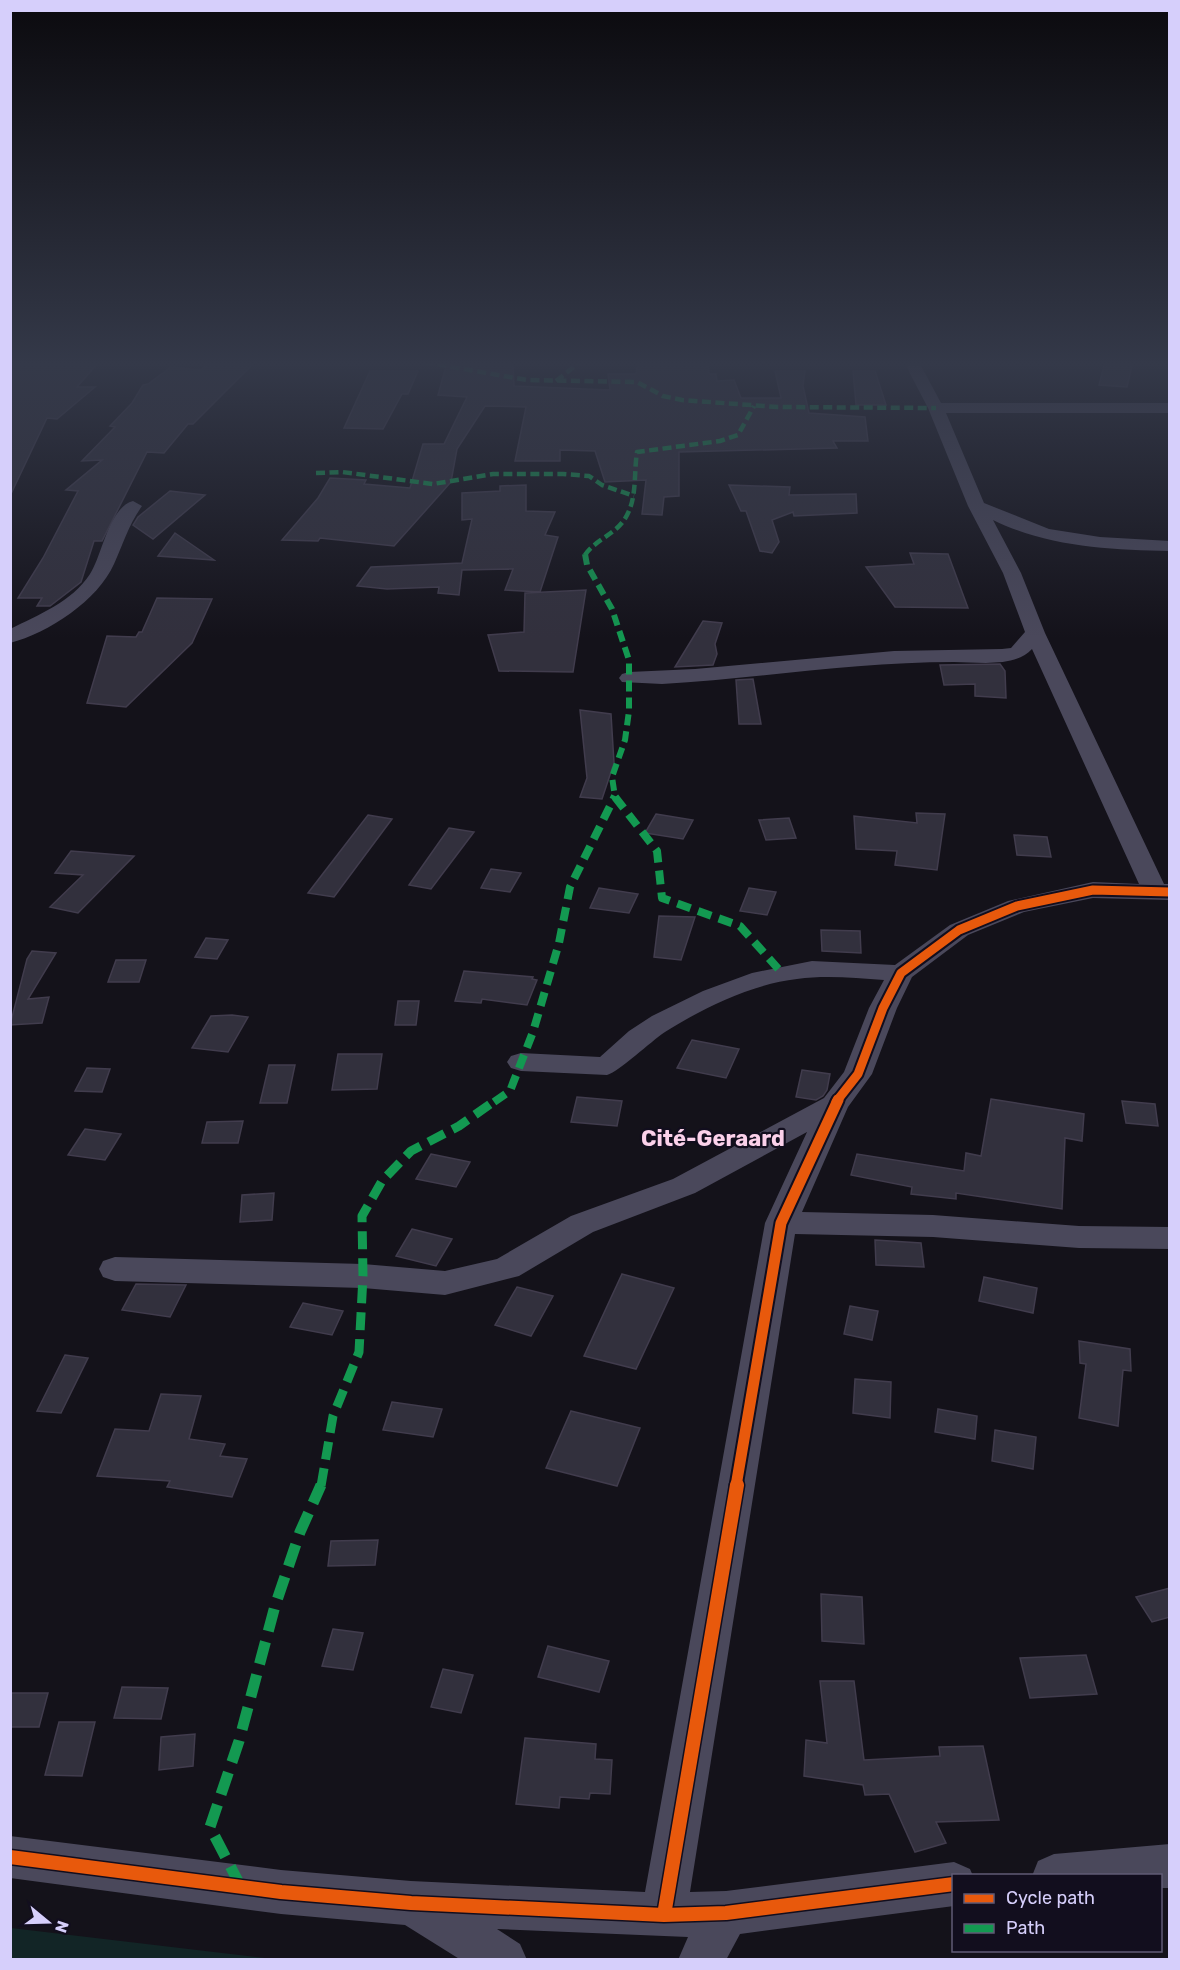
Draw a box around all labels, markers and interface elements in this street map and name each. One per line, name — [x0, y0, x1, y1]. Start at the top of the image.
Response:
district label: Cité-Geraard — [641, 1125, 785, 1152]
legend — [952, 1874, 1162, 1952]
text: Cycle path — [1006, 1887, 1095, 1909]
north arrow — [18, 1892, 78, 1952]
text: Path — [1006, 1917, 1045, 1939]
text: N — [51, 1918, 73, 1935]

